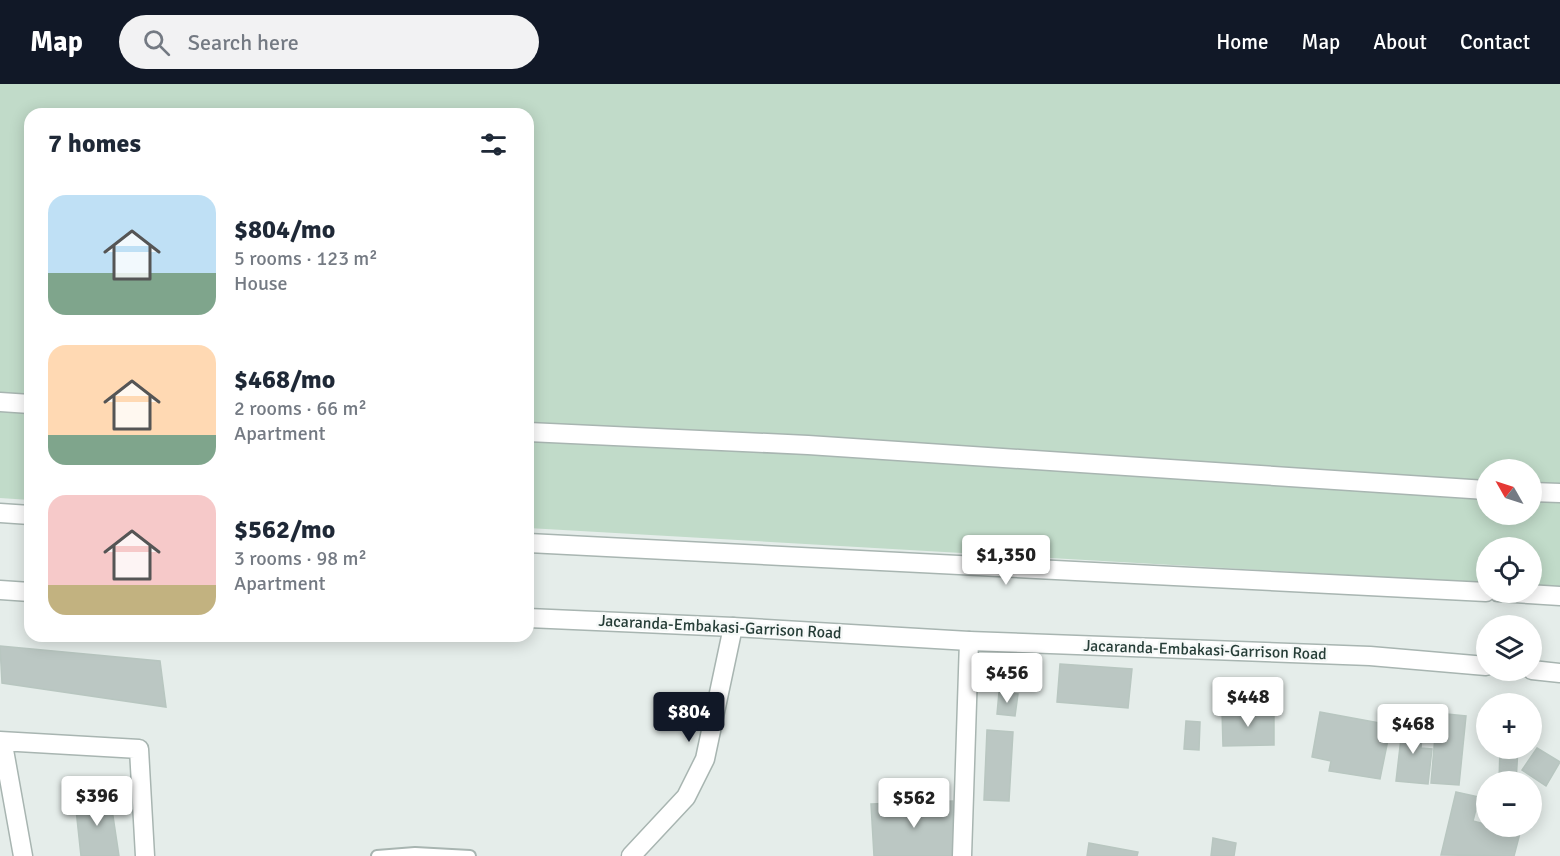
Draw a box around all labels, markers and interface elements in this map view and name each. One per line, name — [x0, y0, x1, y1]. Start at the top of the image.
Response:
search box — [119, 15, 539, 69]
text: Map — [30, 25, 83, 59]
icon: search — [140, 26, 173, 59]
text: Search here — [188, 29, 299, 56]
text: Home — [1216, 29, 1269, 55]
text: Map — [1302, 29, 1340, 55]
text: About — [1373, 29, 1427, 55]
text: Contact — [1460, 29, 1530, 55]
text: 7 homes — [48, 128, 141, 160]
icon: filters — [477, 128, 510, 161]
text: $804/mo — [234, 214, 335, 246]
icon: home — [96, 219, 168, 291]
text: 5 rooms · 123 m² — [234, 246, 378, 271]
text: House — [234, 271, 288, 296]
text: $468/mo — [234, 364, 335, 396]
icon: home — [96, 369, 168, 441]
text: 2 rooms · 66 m² — [234, 396, 367, 421]
text: Apartment — [234, 421, 326, 446]
north arrow — [1476, 459, 1542, 525]
map controls — [1476, 459, 1542, 837]
text: $562/mo — [234, 514, 335, 546]
icon: home — [96, 519, 168, 591]
pin: $1,350 — [957, 535, 1055, 586]
button: locate — [1476, 537, 1542, 603]
text: $1,350 — [976, 542, 1036, 567]
text: 3 rooms · 98 m² — [234, 546, 367, 571]
text: Apartment — [234, 571, 326, 596]
street label: Jacaranda-Embakasi-Garrison Road — [598, 611, 842, 643]
button: layers — [1476, 615, 1542, 681]
street label: Jacaranda-Embakasi-Garrison Road — [1083, 636, 1327, 664]
pin: $456 — [971, 653, 1043, 704]
text: $456 — [985, 660, 1029, 685]
pin: $448 — [1212, 677, 1284, 728]
text: $448 — [1226, 684, 1270, 709]
pin: $804 — [653, 692, 725, 743]
button: + — [1476, 693, 1542, 759]
text: $804 — [667, 699, 711, 724]
pin: $468 — [1377, 704, 1449, 755]
text: $468 — [1391, 711, 1435, 736]
button: − — [1476, 771, 1542, 837]
pin: $396 — [61, 776, 133, 827]
pin: $562 — [878, 778, 950, 829]
text: $396 — [75, 783, 119, 808]
text: $562 — [892, 785, 936, 810]

